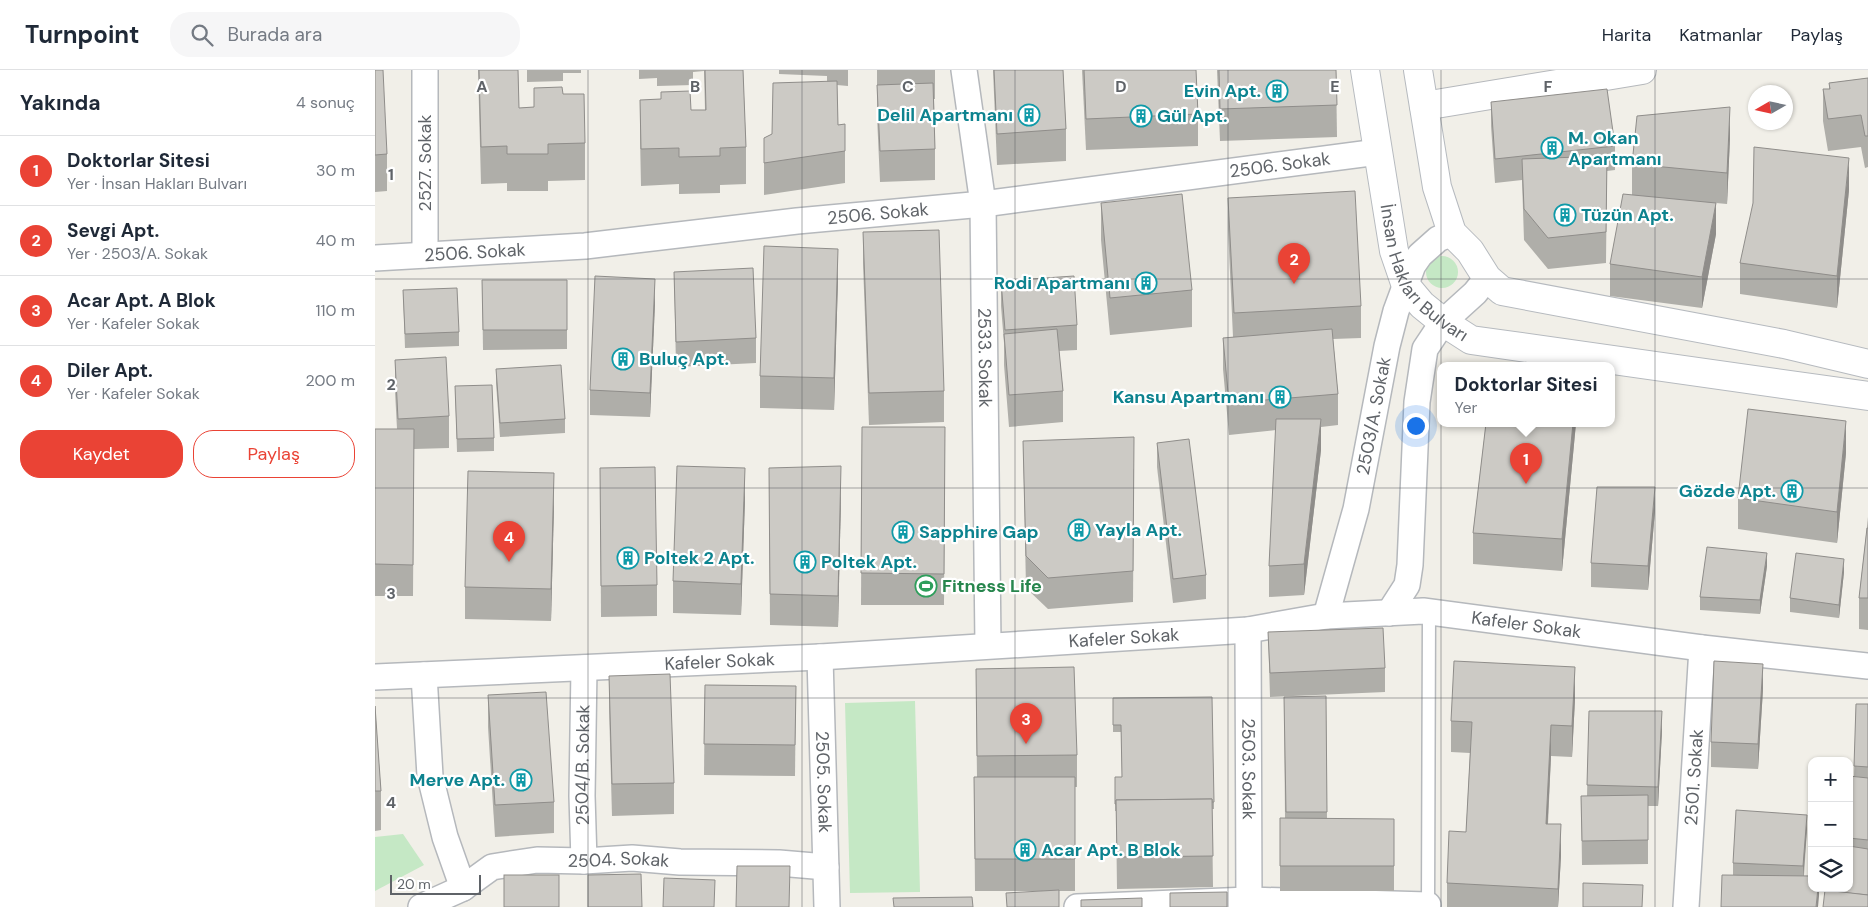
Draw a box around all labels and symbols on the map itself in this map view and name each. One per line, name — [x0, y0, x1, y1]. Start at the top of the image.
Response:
text: A — [476, 76, 488, 97]
text: B — [690, 76, 700, 97]
text: C — [902, 76, 914, 97]
text: D — [1115, 76, 1127, 97]
text: E — [1330, 76, 1340, 97]
text: F — [1544, 76, 1553, 97]
place label: Evin Apt. — [1184, 79, 1261, 103]
building icon: Evin Apt. — [1265, 79, 1289, 103]
north arrow — [1748, 85, 1793, 130]
place label: Delil Apartmanı — [877, 103, 1013, 127]
building icon: Delil Apartmanı — [1017, 103, 1041, 127]
building icon: Gül Apt. — [1129, 104, 1153, 128]
place label: Gül Apt. — [1157, 104, 1228, 128]
street label: 2527. Sokak — [413, 115, 437, 211]
place label: M. Okan Apartmanı — [1568, 126, 1662, 171]
building icon: M. Okan Apartmanı — [1540, 136, 1564, 160]
street label: 2506. Sokak — [1228, 146, 1332, 183]
text: 1 — [388, 164, 394, 185]
street label: 2506. Sokak — [826, 197, 930, 230]
street label: İnsan Hakları Bulvarı — [1375, 203, 1473, 347]
building icon: Tüzün Apt. — [1553, 203, 1577, 227]
place label: Tüzün Apt. — [1581, 203, 1674, 227]
street label: 2506. Sokak — [423, 237, 526, 267]
pin: 2 — [1278, 243, 1310, 284]
place label: Rodi Apartmanı — [994, 271, 1130, 295]
building icon: Rodi Apartmanı — [1134, 271, 1158, 295]
street label: 2533. Sokak — [972, 308, 997, 408]
building icon: Buluç Apt. — [611, 347, 635, 371]
place label: Buluç Apt. — [639, 347, 729, 371]
street label: 2503/A. Sokak — [1351, 355, 1397, 477]
text: 2 — [386, 374, 396, 395]
place label: Kansu Apartmanı — [1113, 385, 1264, 409]
building icon: Kansu Apartmanı — [1268, 385, 1292, 409]
your location — [1403, 413, 1429, 439]
pin: 1 — [1510, 443, 1542, 484]
place label: Gözde Apt. — [1679, 479, 1776, 503]
building icon: Gözde Apt. — [1780, 479, 1804, 503]
building icon: Yayla Apt. — [1067, 518, 1091, 542]
place label: Yayla Apt. — [1095, 518, 1182, 542]
building icon: Sapphire Gap — [891, 520, 915, 544]
place label: Sapphire Gap — [919, 520, 1039, 544]
pin: 4 — [493, 521, 525, 562]
building icon: Poltek 2 Apt. — [616, 546, 640, 570]
place label: Poltek 2 Apt. — [644, 546, 755, 570]
building icon: Poltek Apt. — [793, 550, 817, 574]
place label: Poltek Apt. — [821, 550, 917, 574]
sports icon: Fitness Life — [914, 574, 938, 598]
place label: Fitness Life — [942, 574, 1042, 598]
text: 3 — [386, 583, 396, 604]
street label: Kafeler Sokak — [1470, 606, 1583, 644]
street label: Kafeler Sokak — [1068, 622, 1180, 653]
street label: Kafeler Sokak — [664, 647, 775, 676]
pin: 3 — [1010, 703, 1042, 744]
street label: 2504/B. Sokak — [570, 704, 595, 826]
street label: 2503. Sokak — [1236, 718, 1261, 820]
street label: 2501. Sokak — [1679, 728, 1709, 826]
street label: 2505. Sokak — [810, 731, 837, 833]
place label: Merve Apt. — [410, 768, 505, 792]
building icon: Merve Apt. — [509, 768, 533, 792]
text: 4 — [386, 792, 396, 813]
building icon: Acar Apt. B Blok — [1013, 838, 1037, 862]
place label: Acar Apt. B Blok — [1041, 838, 1181, 862]
street label: 2504. Sokak — [567, 846, 670, 873]
scale bar — [390, 872, 481, 895]

